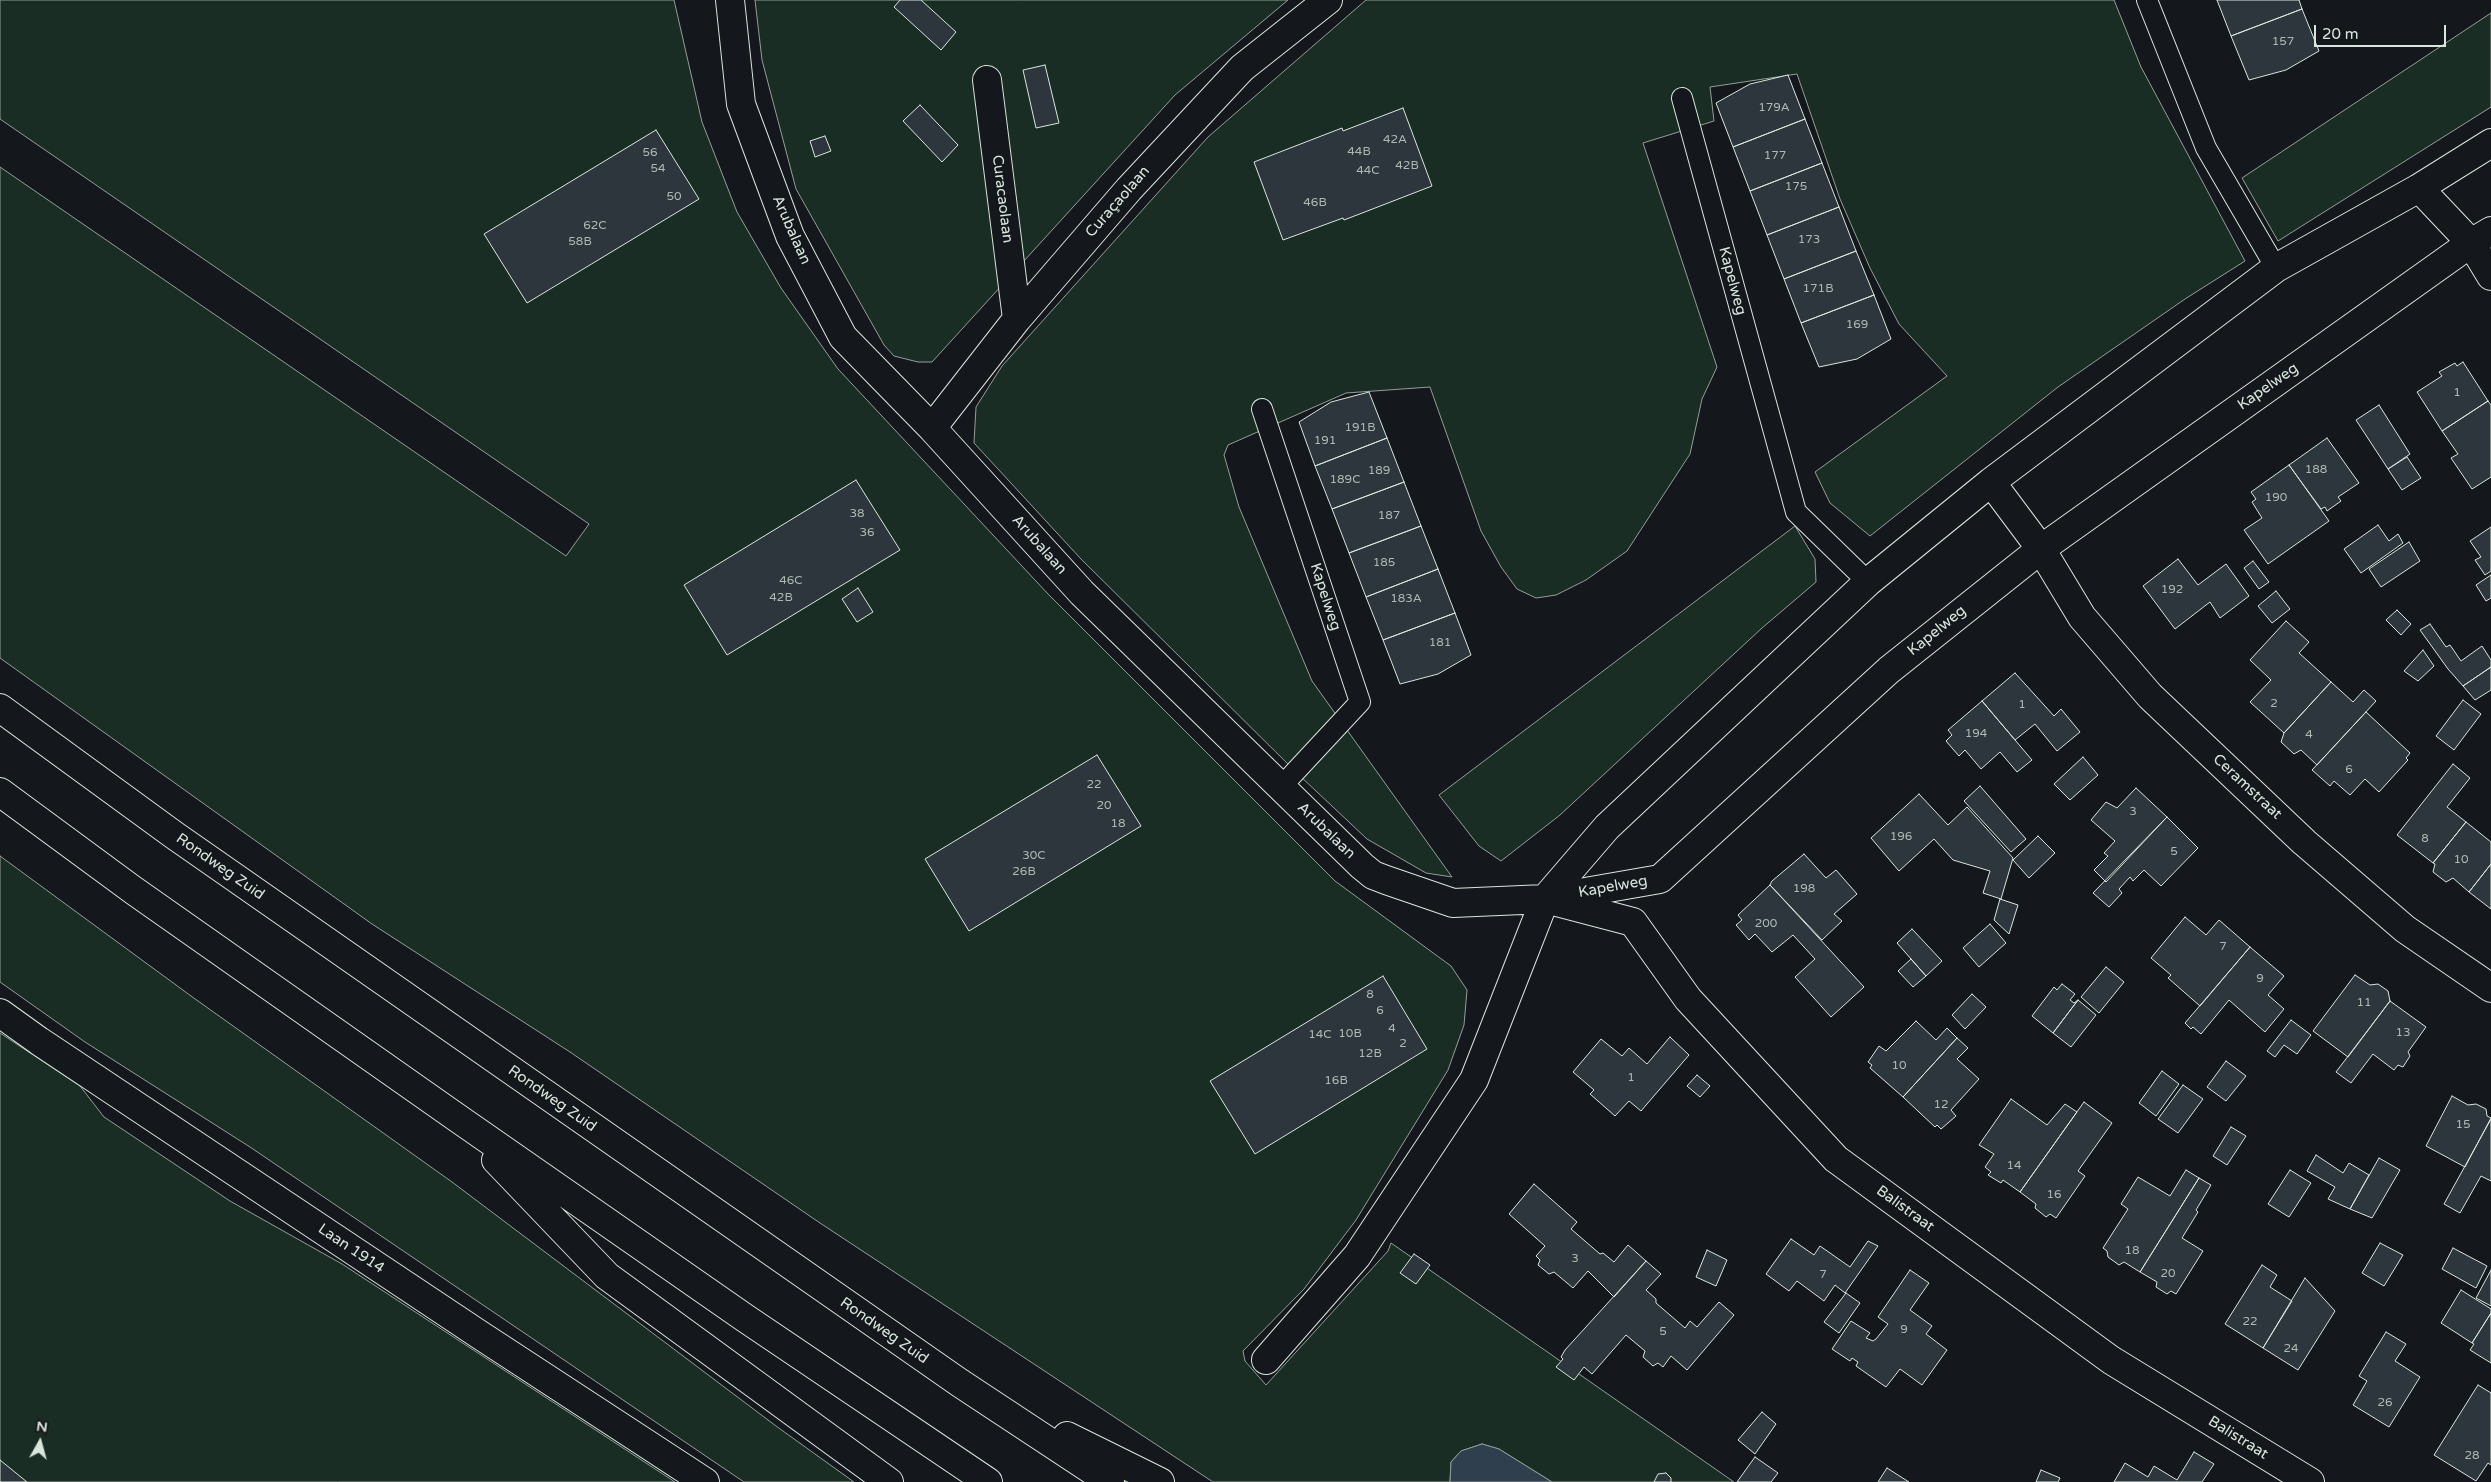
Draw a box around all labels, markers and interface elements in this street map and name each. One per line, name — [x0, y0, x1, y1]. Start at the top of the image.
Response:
scale bar — [2316, 15, 2448, 47]
text: 20 m — [2322, 25, 2359, 43]
house number: 157 — [2272, 35, 2294, 49]
house number: 179A — [1758, 101, 1790, 115]
house number: 42A — [1383, 133, 1407, 147]
house number: 44B — [1347, 145, 1371, 159]
house number: 56 — [642, 146, 658, 160]
house number: 177 — [1764, 149, 1786, 163]
street label: Curacaolaan — [988, 154, 1016, 244]
house number: 42B — [1395, 159, 1419, 173]
house number: 54 — [650, 162, 666, 176]
street label: Curaçaolaan — [1082, 163, 1154, 241]
house number: 44C — [1356, 164, 1380, 178]
house number: 175 — [1785, 180, 1807, 194]
house number: 50 — [666, 190, 682, 204]
street label: Arubalaan — [768, 193, 814, 267]
house number: 46B — [1303, 196, 1327, 210]
house number: 62C — [583, 219, 607, 233]
house number: 173 — [1798, 233, 1820, 247]
house number: 58B — [568, 235, 592, 249]
street label: Kapelweg — [1714, 245, 1750, 317]
house number: 171B — [1803, 282, 1833, 296]
house number: 169 — [1846, 318, 1868, 332]
street label: Kapelweg — [2234, 360, 2302, 414]
house number: 1 — [2453, 386, 2461, 400]
house number: 191B — [1345, 421, 1375, 435]
house number: 191 — [1314, 434, 1336, 448]
house number: 188 — [2305, 463, 2327, 477]
house number: 189 — [1368, 464, 1390, 478]
house number: 189C — [1330, 473, 1360, 487]
house number: 190 — [2265, 491, 2287, 505]
house number: 38 — [849, 507, 865, 521]
house number: 187 — [1378, 509, 1400, 523]
street label: Arubalaan — [1008, 512, 1070, 578]
house number: 36 — [859, 526, 875, 540]
house number: 185 — [1373, 556, 1395, 570]
street label: Kapelweg — [1306, 561, 1344, 633]
house number: 46C — [779, 574, 803, 588]
house number: 192 — [2161, 583, 2183, 597]
house number: 42B — [769, 591, 793, 605]
house number: 183A — [1390, 592, 1422, 606]
street label: Kapelweg — [1904, 602, 1970, 660]
house number: 181 — [1429, 636, 1451, 650]
house number: 2 — [2270, 697, 2278, 711]
house number: 1 — [2018, 698, 2026, 712]
house number: 194 — [1965, 727, 1987, 741]
house number: 4 — [2305, 728, 2313, 742]
street label: Ceramstraat — [2209, 751, 2285, 823]
house number: 6 — [2345, 763, 2353, 777]
house number: 22 — [1086, 778, 1102, 792]
house number: 20 — [1096, 799, 1112, 813]
street label: Arubalaan — [1293, 799, 1359, 863]
house number: 3 — [2129, 805, 2137, 819]
house number: 18 — [1110, 817, 1126, 831]
street label: Rondweg Zuid — [172, 830, 268, 904]
house number: 196 — [1890, 830, 1912, 844]
house number: 8 — [2421, 832, 2429, 846]
house number: 5 — [2170, 845, 2178, 859]
house number: 30C — [1022, 849, 1046, 863]
house number: 10 — [2453, 853, 2469, 867]
house number: 26B — [1012, 865, 1036, 879]
street label: Kapelweg — [1577, 872, 1649, 902]
house number: 198 — [1793, 882, 1815, 896]
house number: 200 — [1755, 917, 1777, 931]
house number: 7 — [2219, 940, 2227, 954]
house number: 9 — [2256, 972, 2264, 986]
house number: 8 — [1366, 988, 1374, 1002]
house number: 11 — [2356, 996, 2372, 1010]
house number: 6 — [1376, 1004, 1384, 1018]
house number: 4 — [1388, 1022, 1396, 1036]
house number: 13 — [2395, 1026, 2411, 1040]
house number: 10B — [1338, 1027, 1362, 1041]
house number: 14C — [1308, 1028, 1332, 1042]
house number: 2 — [1399, 1037, 1407, 1051]
house number: 12B — [1358, 1047, 1382, 1061]
house number: 10 — [1891, 1059, 1907, 1073]
street label: Rondweg Zuid — [504, 1062, 600, 1136]
house number: 1 — [1627, 1071, 1635, 1085]
house number: 16B — [1324, 1074, 1348, 1088]
house number: 12 — [1933, 1098, 1949, 1112]
house number: 15 — [2455, 1118, 2471, 1132]
house number: 14 — [2006, 1159, 2022, 1173]
street label: Balistraat — [1872, 1182, 1938, 1236]
house number: 16 — [2046, 1188, 2062, 1202]
street label: Laan 1914 — [314, 1220, 388, 1278]
house number: 18 — [2124, 1244, 2140, 1258]
house number: 3 — [1571, 1252, 1579, 1266]
house number: 20 — [2160, 1267, 2176, 1281]
house number: 7 — [1819, 1268, 1827, 1282]
street label: Rondweg Zuid — [836, 1294, 932, 1368]
house number: 22 — [2242, 1315, 2258, 1329]
house number: 9 — [1900, 1323, 1908, 1337]
house number: 5 — [1659, 1325, 1667, 1339]
house number: 24 — [2283, 1342, 2299, 1356]
house number: 26 — [2377, 1396, 2393, 1410]
street label: Balistraat — [2205, 1413, 2271, 1463]
north arrow — [15, 1417, 65, 1467]
text: N — [35, 1417, 49, 1436]
house number: 28 — [2464, 1449, 2480, 1463]

